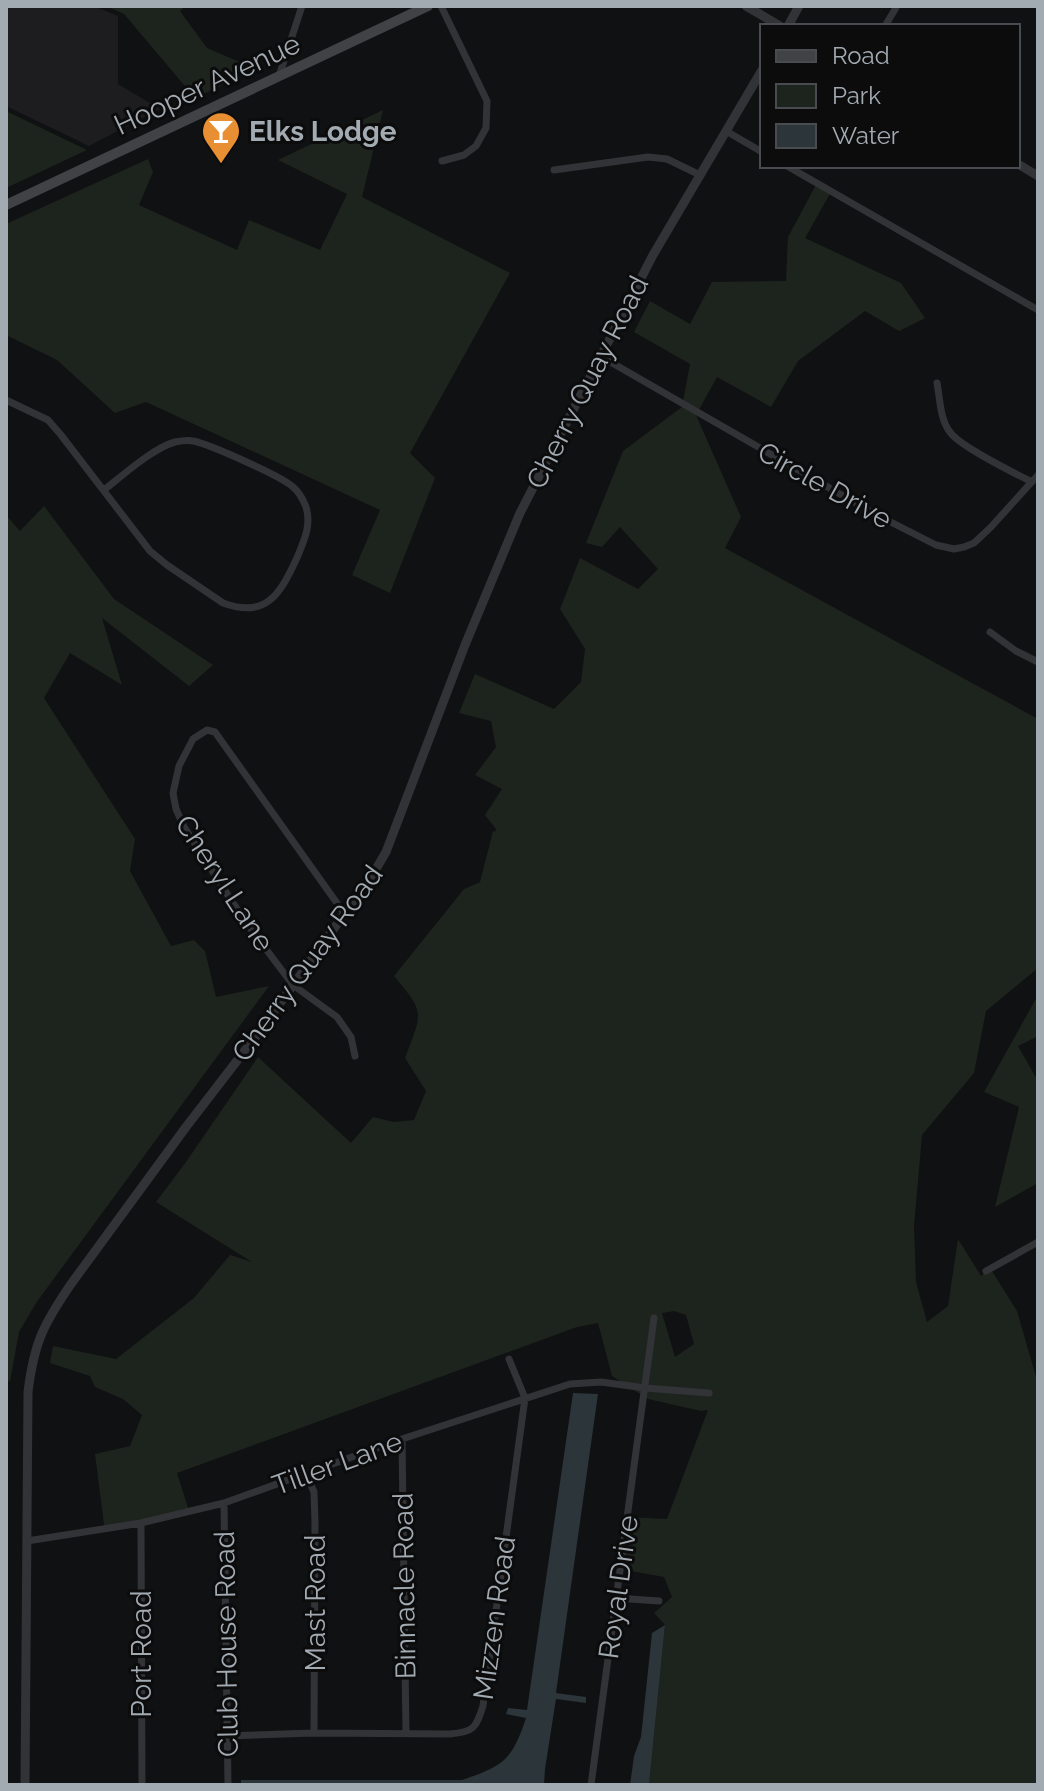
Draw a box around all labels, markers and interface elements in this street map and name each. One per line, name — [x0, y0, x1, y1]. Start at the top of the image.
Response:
legend — [760, 24, 1020, 168]
street label: Hooper Avenue — [109, 27, 305, 142]
text: Road — [832, 41, 890, 70]
text: Park — [832, 81, 881, 110]
bar icon: Elks Lodge — [200, 110, 242, 165]
place label: Elks Lodge — [249, 115, 397, 148]
text: Water — [832, 121, 900, 150]
street label: Cherry Quay Road — [520, 270, 655, 494]
street label: Circle Drive — [752, 435, 898, 536]
street label: Cheryl Lane — [168, 809, 281, 957]
street label: Cherry Quay Road — [225, 859, 390, 1068]
street label: Tiller Lane — [268, 1425, 406, 1502]
street label: Binnacle Road — [386, 1493, 423, 1679]
street label: Royal Drive — [592, 1513, 645, 1661]
street label: Club House Road — [208, 1531, 245, 1757]
street label: Mizzen Road — [467, 1534, 522, 1702]
street label: Mast Road — [299, 1535, 332, 1671]
street label: Port Road — [125, 1590, 158, 1718]

